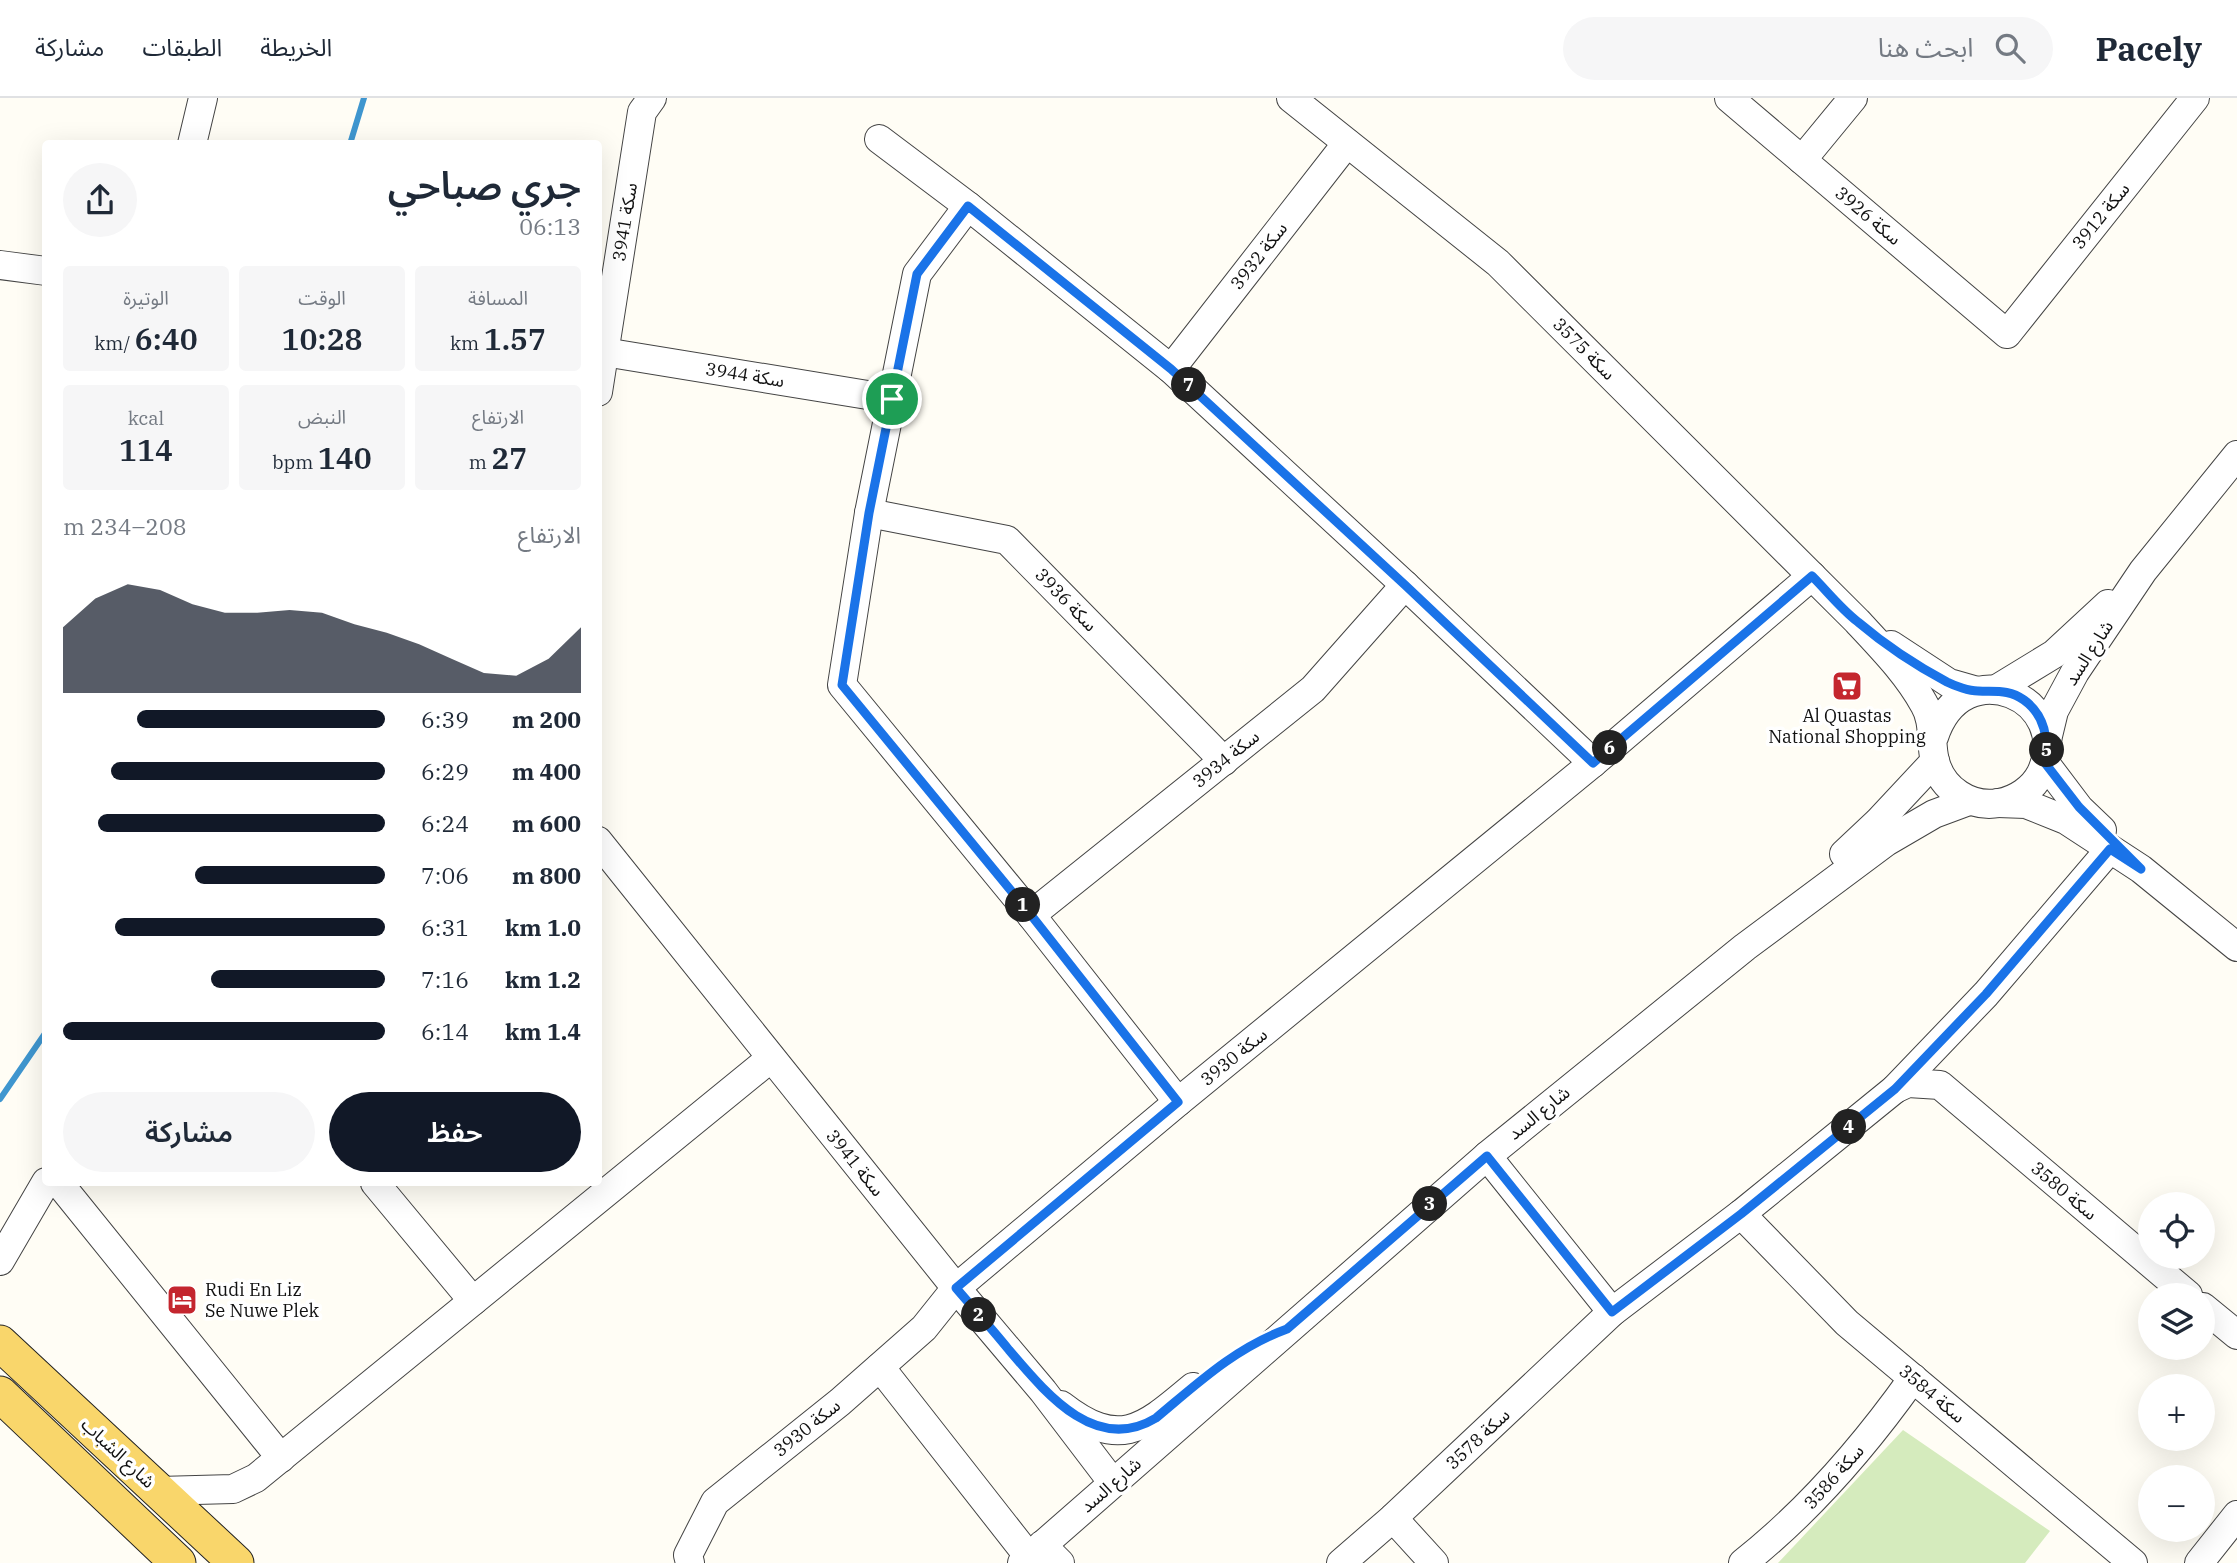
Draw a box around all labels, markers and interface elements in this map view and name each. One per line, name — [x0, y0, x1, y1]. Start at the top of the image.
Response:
search box — [1563, 17, 2053, 80]
text: Pacely — [2095, 27, 2202, 70]
icon: search — [1991, 29, 2029, 67]
text: ابحث هنا — [1878, 30, 1973, 64]
text: مشاركة — [35, 31, 104, 63]
text: الطبقات — [142, 31, 222, 63]
text: الخريطة — [260, 31, 332, 63]
text: جري صباحي — [388, 160, 581, 209]
button: share — [63, 163, 137, 237]
street label: سكة 3912 — [2067, 178, 2135, 254]
street label: سكة 3941 — [607, 181, 642, 263]
street label: سكة 3926 — [1831, 181, 1906, 250]
text: 06:13 — [519, 211, 581, 241]
street label: سكة 3932 — [1225, 217, 1292, 294]
text: الوتيرة — [123, 286, 169, 310]
text: الوقت — [298, 286, 346, 310]
text: المسافة — [468, 286, 528, 310]
street label: سكة 3575 — [1548, 312, 1621, 385]
text: 6:40 — [135, 319, 198, 358]
text: 10:28 — [282, 319, 362, 358]
text: 1.57 — [484, 319, 546, 358]
text: /km — [94, 331, 135, 355]
text: km — [450, 331, 484, 355]
street label: سكة 3944 — [704, 357, 786, 392]
pin: 7 — [1172, 368, 1206, 402]
pin — [862, 369, 922, 429]
text: 7 — [1183, 372, 1194, 396]
icon: arrive — [873, 380, 911, 418]
text: النبض — [298, 405, 346, 429]
text: الارتفاع — [472, 405, 524, 429]
text: kcal — [128, 406, 164, 430]
text: 114 — [119, 430, 173, 469]
text: 140 — [318, 438, 372, 477]
text: 27 — [491, 438, 527, 477]
text: bpm — [272, 450, 318, 474]
text: m — [469, 450, 491, 474]
text: 208–234 m — [63, 511, 187, 541]
text: الارتفاع — [518, 519, 581, 549]
street label: سكة 3936 — [1031, 563, 1102, 636]
street label: شارع السد — [2059, 616, 2121, 691]
supermarket icon: Al Quastas National Shopping — [1830, 669, 1864, 703]
text: 6:39 — [421, 704, 469, 734]
text: 200 m — [512, 704, 581, 734]
place label: Al Quastas National Shopping — [1768, 704, 1926, 748]
street label: سكة 3934 — [1188, 725, 1264, 793]
pin: 6 — [1592, 730, 1628, 766]
pin: 5 — [2030, 732, 2064, 768]
text: 6 — [1604, 735, 1615, 759]
text: 5 — [2041, 737, 2052, 761]
text: 6:29 — [421, 756, 469, 786]
text: 400 m — [512, 756, 581, 786]
text: 6:24 — [421, 808, 469, 838]
text: 600 m — [512, 808, 581, 838]
text: 7:06 — [421, 860, 469, 890]
text: 800 m — [512, 860, 581, 890]
pin: 1 — [1006, 888, 1040, 922]
text: 1 — [1017, 892, 1028, 916]
text: 6:31 — [421, 912, 469, 942]
text: 1.0 km — [505, 912, 581, 942]
text: 7:16 — [421, 964, 469, 994]
text: 1.2 km — [505, 964, 581, 994]
text: 6:14 — [421, 1016, 469, 1046]
text: 1.4 km — [505, 1016, 581, 1046]
street label: سكة 3930 — [1196, 1023, 1272, 1091]
street label: شارع السد — [1503, 1081, 1576, 1147]
button: مشاركة — [63, 1092, 315, 1172]
button: حفظ — [329, 1092, 581, 1172]
pin: 4 — [1832, 1110, 1867, 1144]
text: 4 — [1843, 1114, 1854, 1138]
street label: سكة 3941 — [821, 1125, 889, 1201]
street label: سكة 3580 — [2027, 1156, 2102, 1225]
pin: 3 — [1412, 1186, 1448, 1222]
text: 3 — [1424, 1191, 1435, 1215]
map controls — [2138, 1192, 2215, 1542]
button: locate — [2138, 1192, 2215, 1269]
place label: Rudi En Liz Se Nuwe Plek — [205, 1278, 320, 1322]
hotel icon: Rudi En Liz Se Nuwe Plek — [165, 1283, 199, 1317]
button: layers — [2138, 1283, 2215, 1360]
pin: 2 — [962, 1298, 996, 1332]
text: 2 — [973, 1302, 984, 1326]
street label: سكة 3584 — [1895, 1359, 1970, 1428]
button: + — [2138, 1374, 2215, 1451]
street label: سكة 3930 — [769, 1394, 845, 1462]
street label: سكة 3578 — [1441, 1403, 1515, 1474]
street label: شارع الشباب — [75, 1413, 160, 1495]
street label: سكة 3586 — [1799, 1439, 1869, 1514]
street label: شارع السد — [1076, 1452, 1148, 1520]
button: − — [2138, 1465, 2215, 1542]

